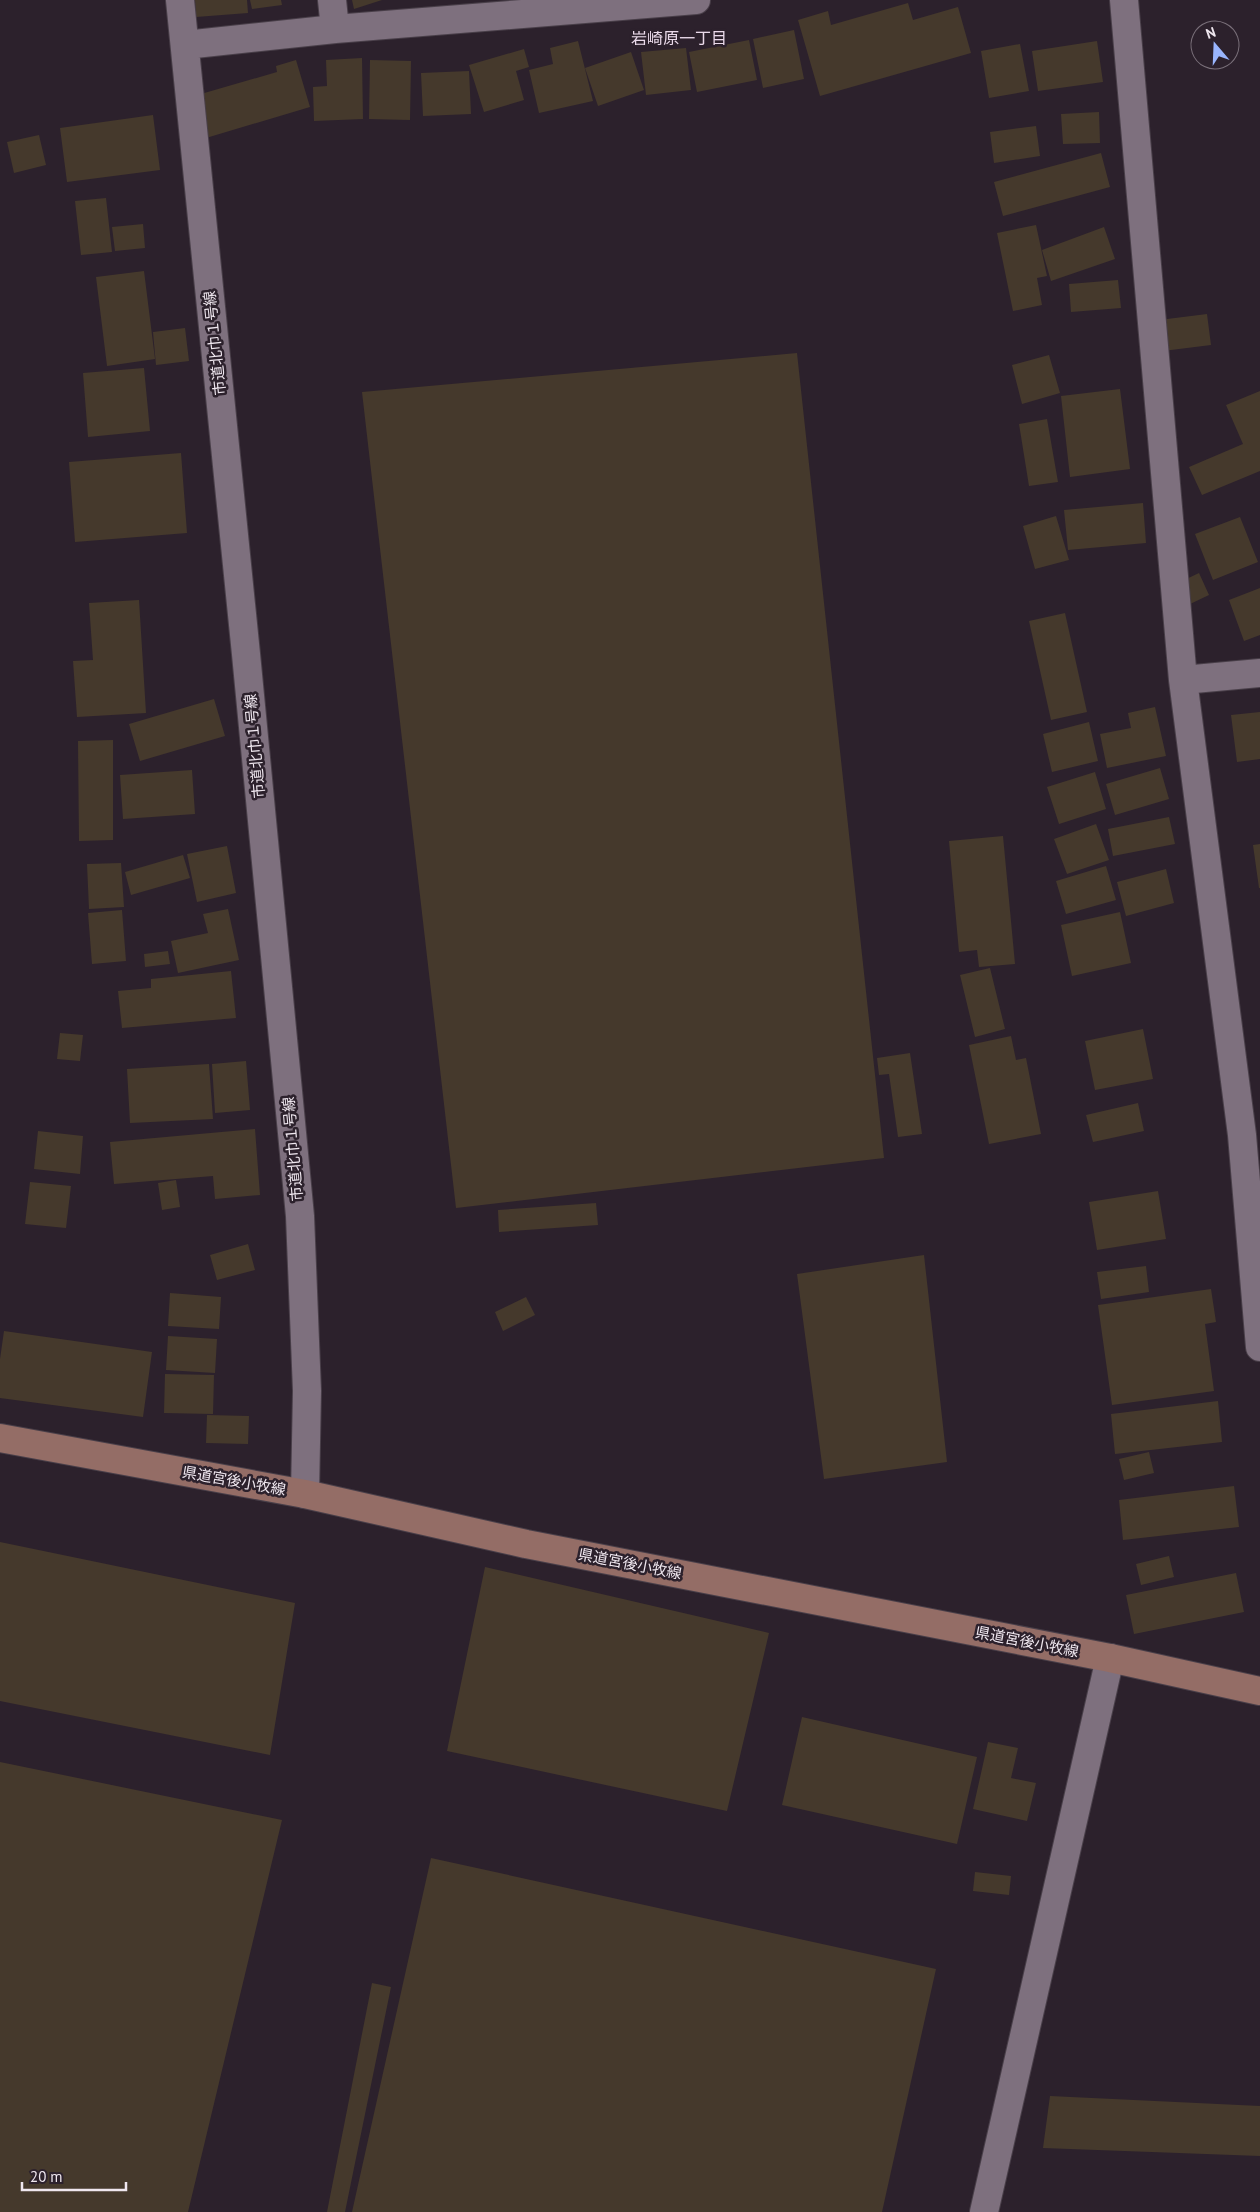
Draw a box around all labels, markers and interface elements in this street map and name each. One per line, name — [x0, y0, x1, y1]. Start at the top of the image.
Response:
north arrow — [1190, 20, 1240, 70]
text: N — [1203, 23, 1218, 43]
district label: 岩崎原一丁目 — [631, 28, 727, 48]
street label: 市道北巾１号線 — [200, 290, 229, 396]
street label: 市道北巾１号線 — [240, 693, 269, 799]
street label: 市道北巾１号線 — [278, 1096, 307, 1202]
street label: 県道宮後小牧線 — [181, 1462, 287, 1499]
street label: 県道宮後小牧線 — [577, 1544, 683, 1583]
street label: 県道宮後小牧線 — [974, 1622, 1080, 1661]
scale bar — [22, 2160, 126, 2192]
text: 20 m — [30, 2167, 63, 2186]

